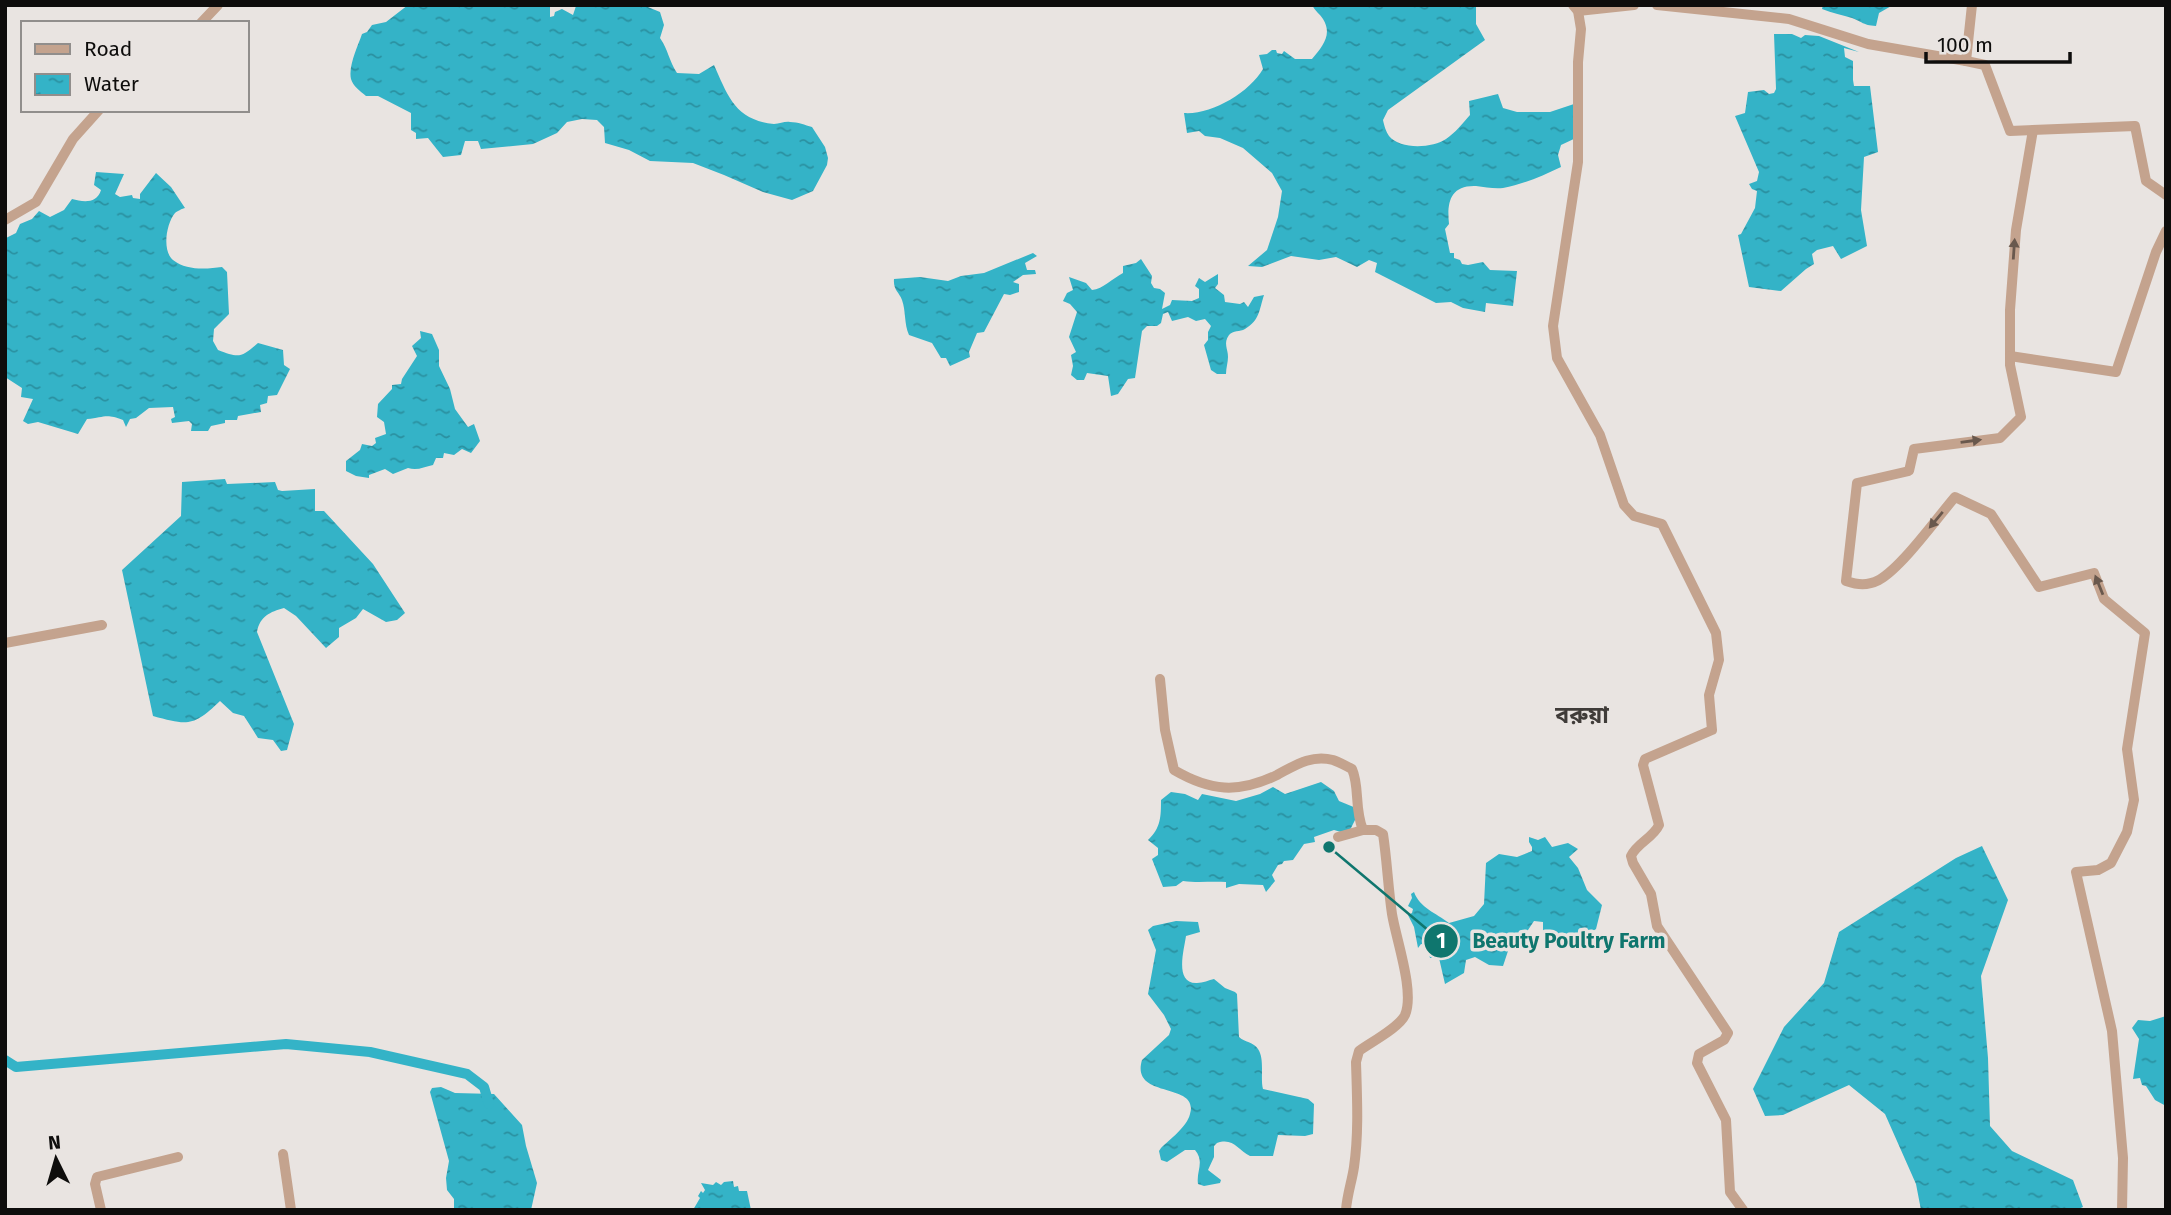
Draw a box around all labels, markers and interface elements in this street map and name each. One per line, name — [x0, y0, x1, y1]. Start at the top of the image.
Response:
legend — [21, 21, 248, 112]
scale bar — [1926, 21, 2070, 65]
text: 100 m — [1937, 32, 1993, 58]
text: Road — [84, 36, 132, 62]
text: Water — [84, 71, 139, 97]
one-way arrow — [2009, 238, 2020, 260]
one-way arrow — [1960, 436, 1982, 447]
one-way arrow — [1929, 511, 1944, 528]
one-way arrow — [2093, 574, 2104, 595]
district label: বরুয়া — [1554, 701, 1609, 729]
callout: Beauty Poultry Farm — [1423, 920, 1680, 962]
text: 1 — [1436, 928, 1446, 954]
text: Beauty Poultry Farm — [1472, 928, 1666, 954]
north arrow — [21, 1124, 91, 1194]
text: N — [47, 1131, 62, 1155]

